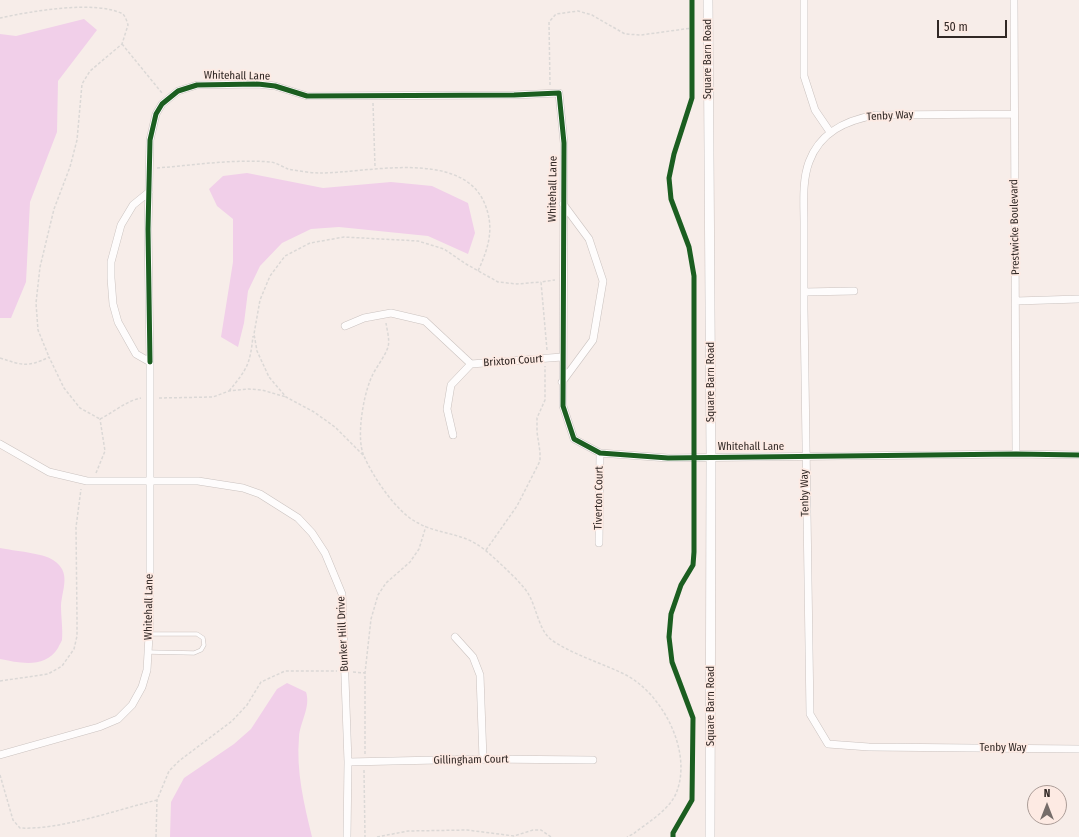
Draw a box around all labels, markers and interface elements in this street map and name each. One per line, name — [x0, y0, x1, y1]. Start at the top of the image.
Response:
scale bar — [939, 12, 1009, 38]
street label: Square Barn Road — [701, 19, 715, 99]
text: 50 m — [944, 20, 968, 34]
street label: Whitehall Lane — [204, 69, 270, 83]
street label: Tenby Way — [866, 108, 914, 124]
street label: Whitehall Lane — [546, 156, 560, 222]
street label: Prestwicke Boulevard — [1008, 179, 1022, 275]
street label: Square Barn Road — [704, 342, 718, 422]
street label: Brixton Court — [483, 352, 543, 370]
street label: Whitehall Lane — [718, 440, 784, 454]
street label: Tiverton Court — [592, 466, 606, 530]
street label: Tenby Way — [798, 469, 812, 517]
street label: Whitehall Lane — [142, 574, 156, 640]
street label: Bunker Hill Drive — [334, 596, 352, 672]
street label: Square Barn Road — [704, 666, 718, 746]
street label: Tenby Way — [979, 741, 1027, 755]
street label: Gillingham Court — [433, 753, 509, 767]
north arrow — [1027, 785, 1067, 825]
text: N — [1044, 787, 1050, 800]

